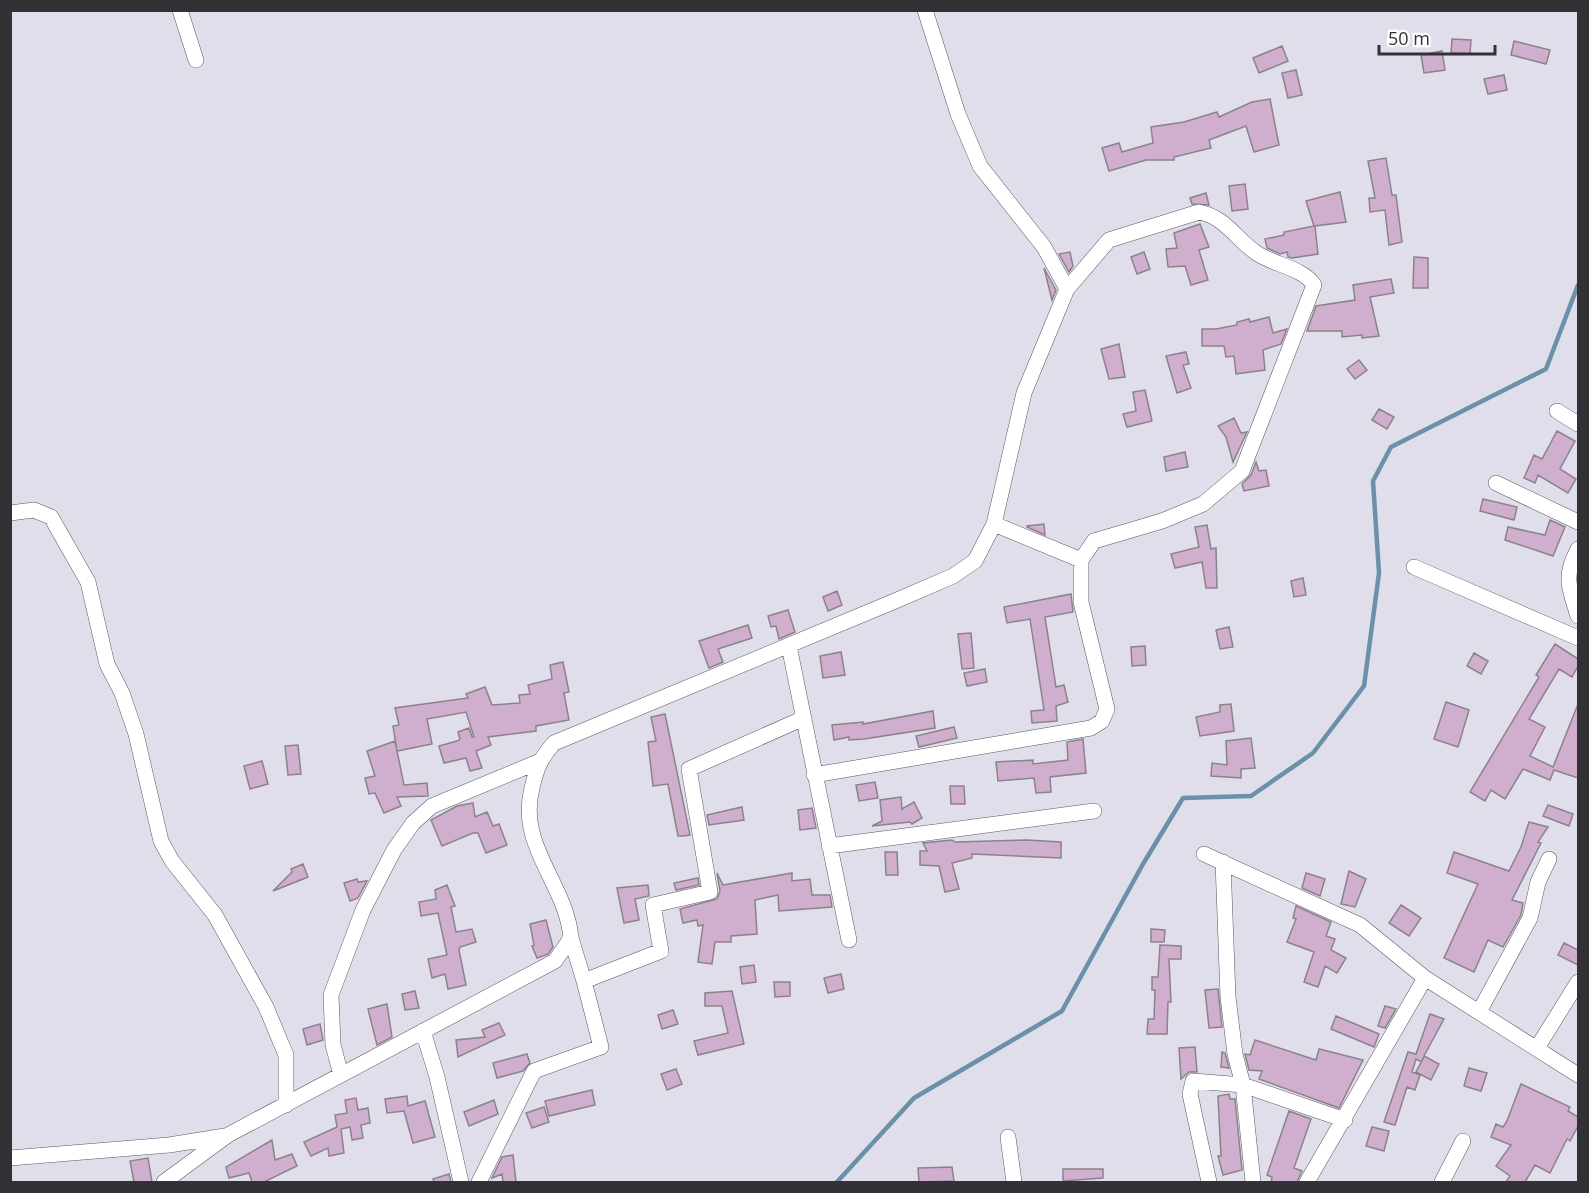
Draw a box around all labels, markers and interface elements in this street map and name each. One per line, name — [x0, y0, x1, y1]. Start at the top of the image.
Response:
scale bar — [1379, 18, 1494, 56]
text: 50 m — [1388, 26, 1430, 50]

